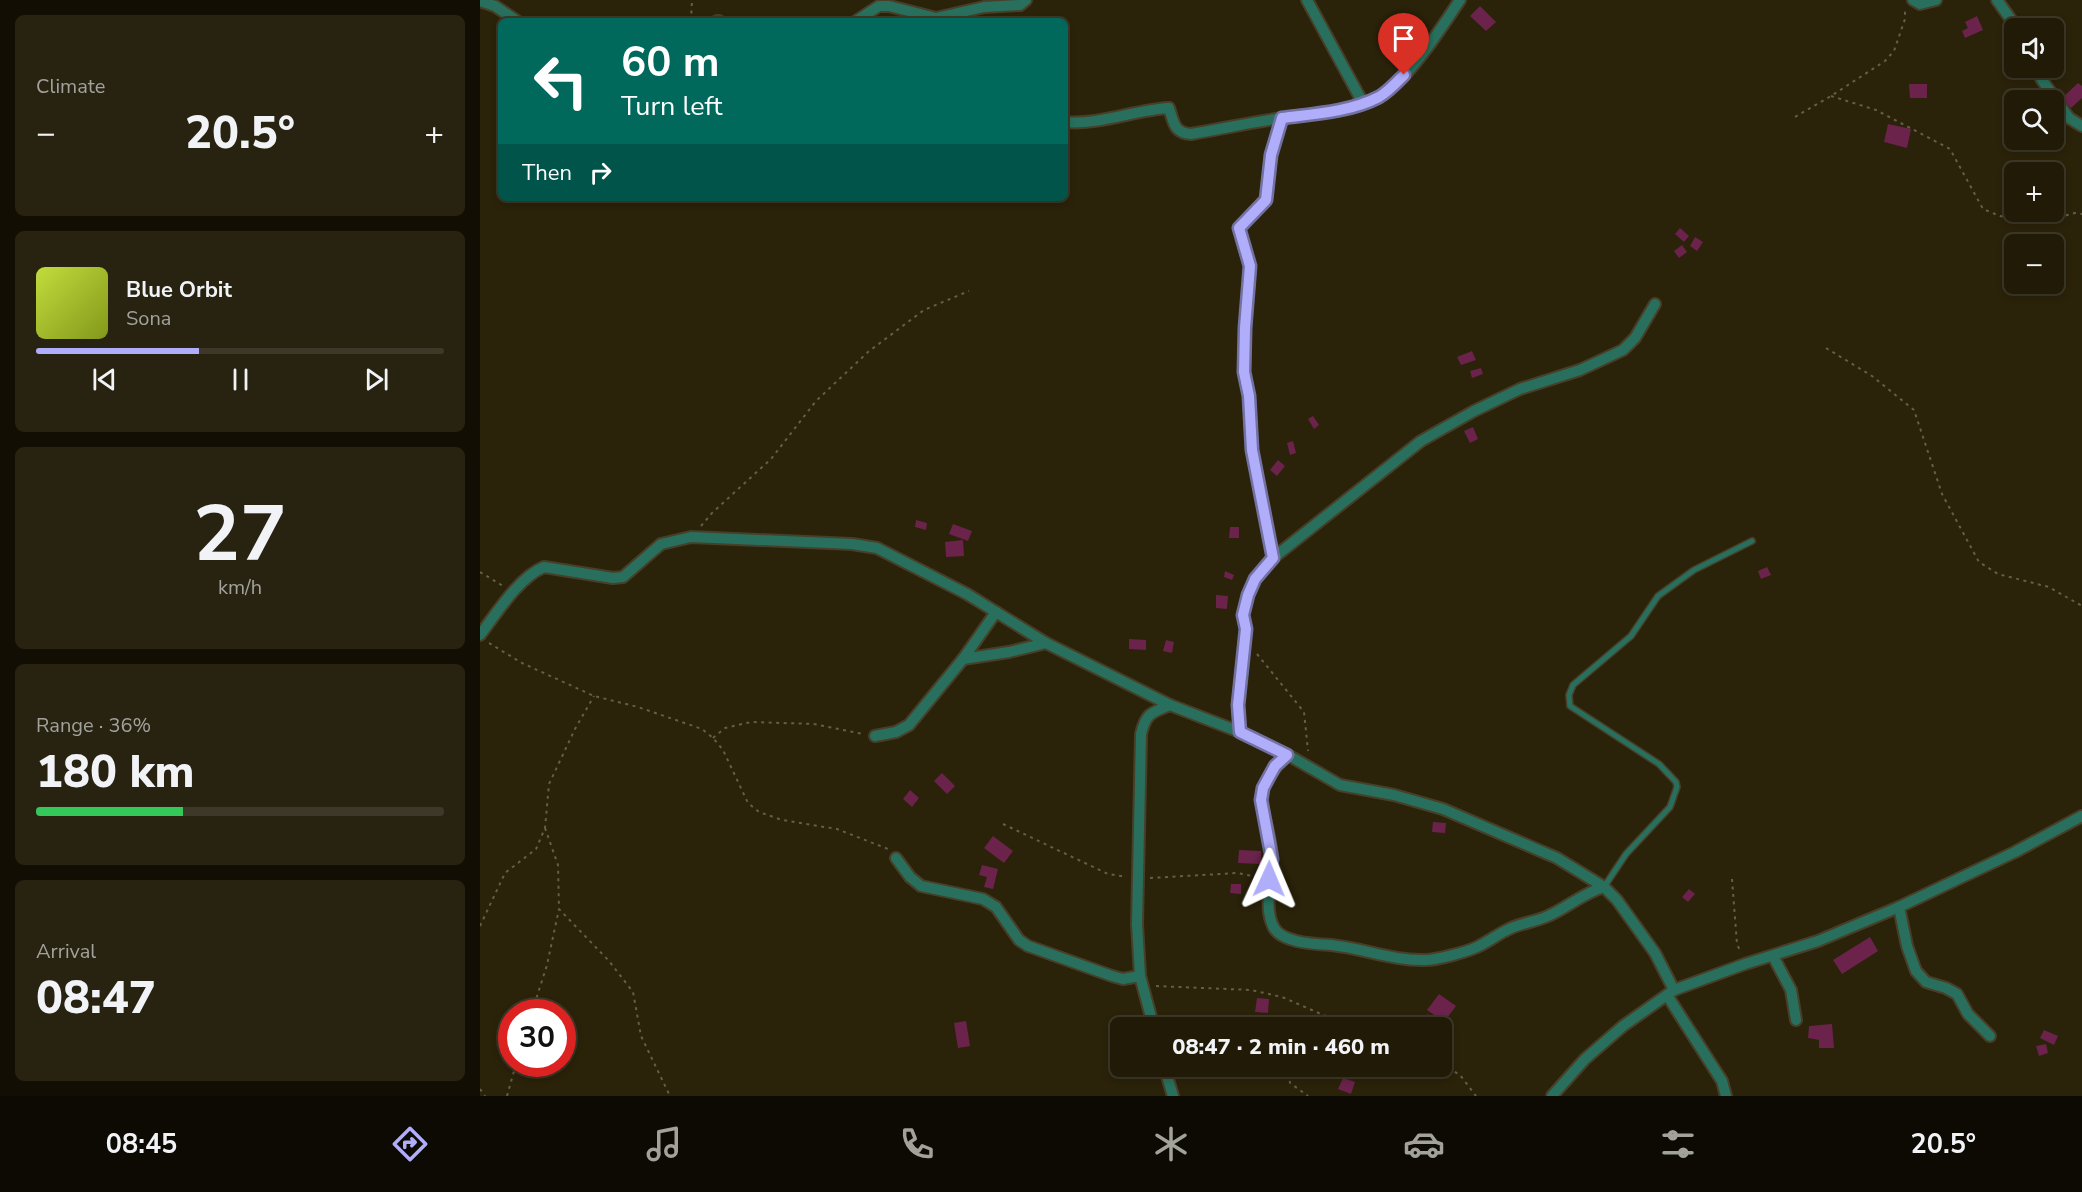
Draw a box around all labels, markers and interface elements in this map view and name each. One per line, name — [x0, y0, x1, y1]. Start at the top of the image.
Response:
pin — [1378, 13, 1429, 75]
map controls — [2004, 18, 2064, 294]
button: sound — [2004, 18, 2064, 78]
icon: arrive — [1387, 22, 1420, 55]
text: 60 m — [621, 34, 720, 91]
icon: left — [522, 42, 600, 120]
text: Climate — [36, 73, 105, 100]
text: Turn left — [621, 88, 722, 125]
button: search — [2004, 90, 2064, 150]
text: 20.5° — [185, 103, 295, 164]
text: − — [36, 111, 56, 156]
text: + — [424, 111, 444, 156]
icon: right — [584, 156, 617, 189]
text: Then — [522, 158, 572, 188]
button: + — [2004, 162, 2064, 222]
button: − — [2004, 234, 2064, 294]
text: Blue Orbit — [126, 275, 232, 305]
text: Sona — [126, 305, 171, 332]
icon: previous — [88, 363, 121, 396]
icon: pause — [224, 363, 257, 396]
icon: next — [360, 363, 393, 396]
text: 27 — [193, 481, 287, 588]
text: km/h — [218, 574, 262, 601]
text: Range · 36% — [36, 712, 151, 739]
text: 180 km — [36, 742, 195, 803]
position arrow — [1237, 847, 1301, 911]
text: Arrival — [36, 938, 96, 965]
text: 08:47 — [36, 968, 156, 1029]
speed limit sign: 30 — [498, 999, 576, 1077]
text: 08:47 · 2 min · 460 m — [1172, 1032, 1390, 1062]
icon: directions — [389, 1123, 431, 1165]
icon: music — [643, 1123, 685, 1165]
icon: phone — [896, 1123, 938, 1165]
icon: climate — [1150, 1123, 1192, 1165]
icon: car — [1403, 1123, 1445, 1165]
icon: filters — [1657, 1123, 1699, 1165]
text: 08:45 — [106, 1126, 177, 1163]
text: 20.5° — [1911, 1126, 1976, 1163]

